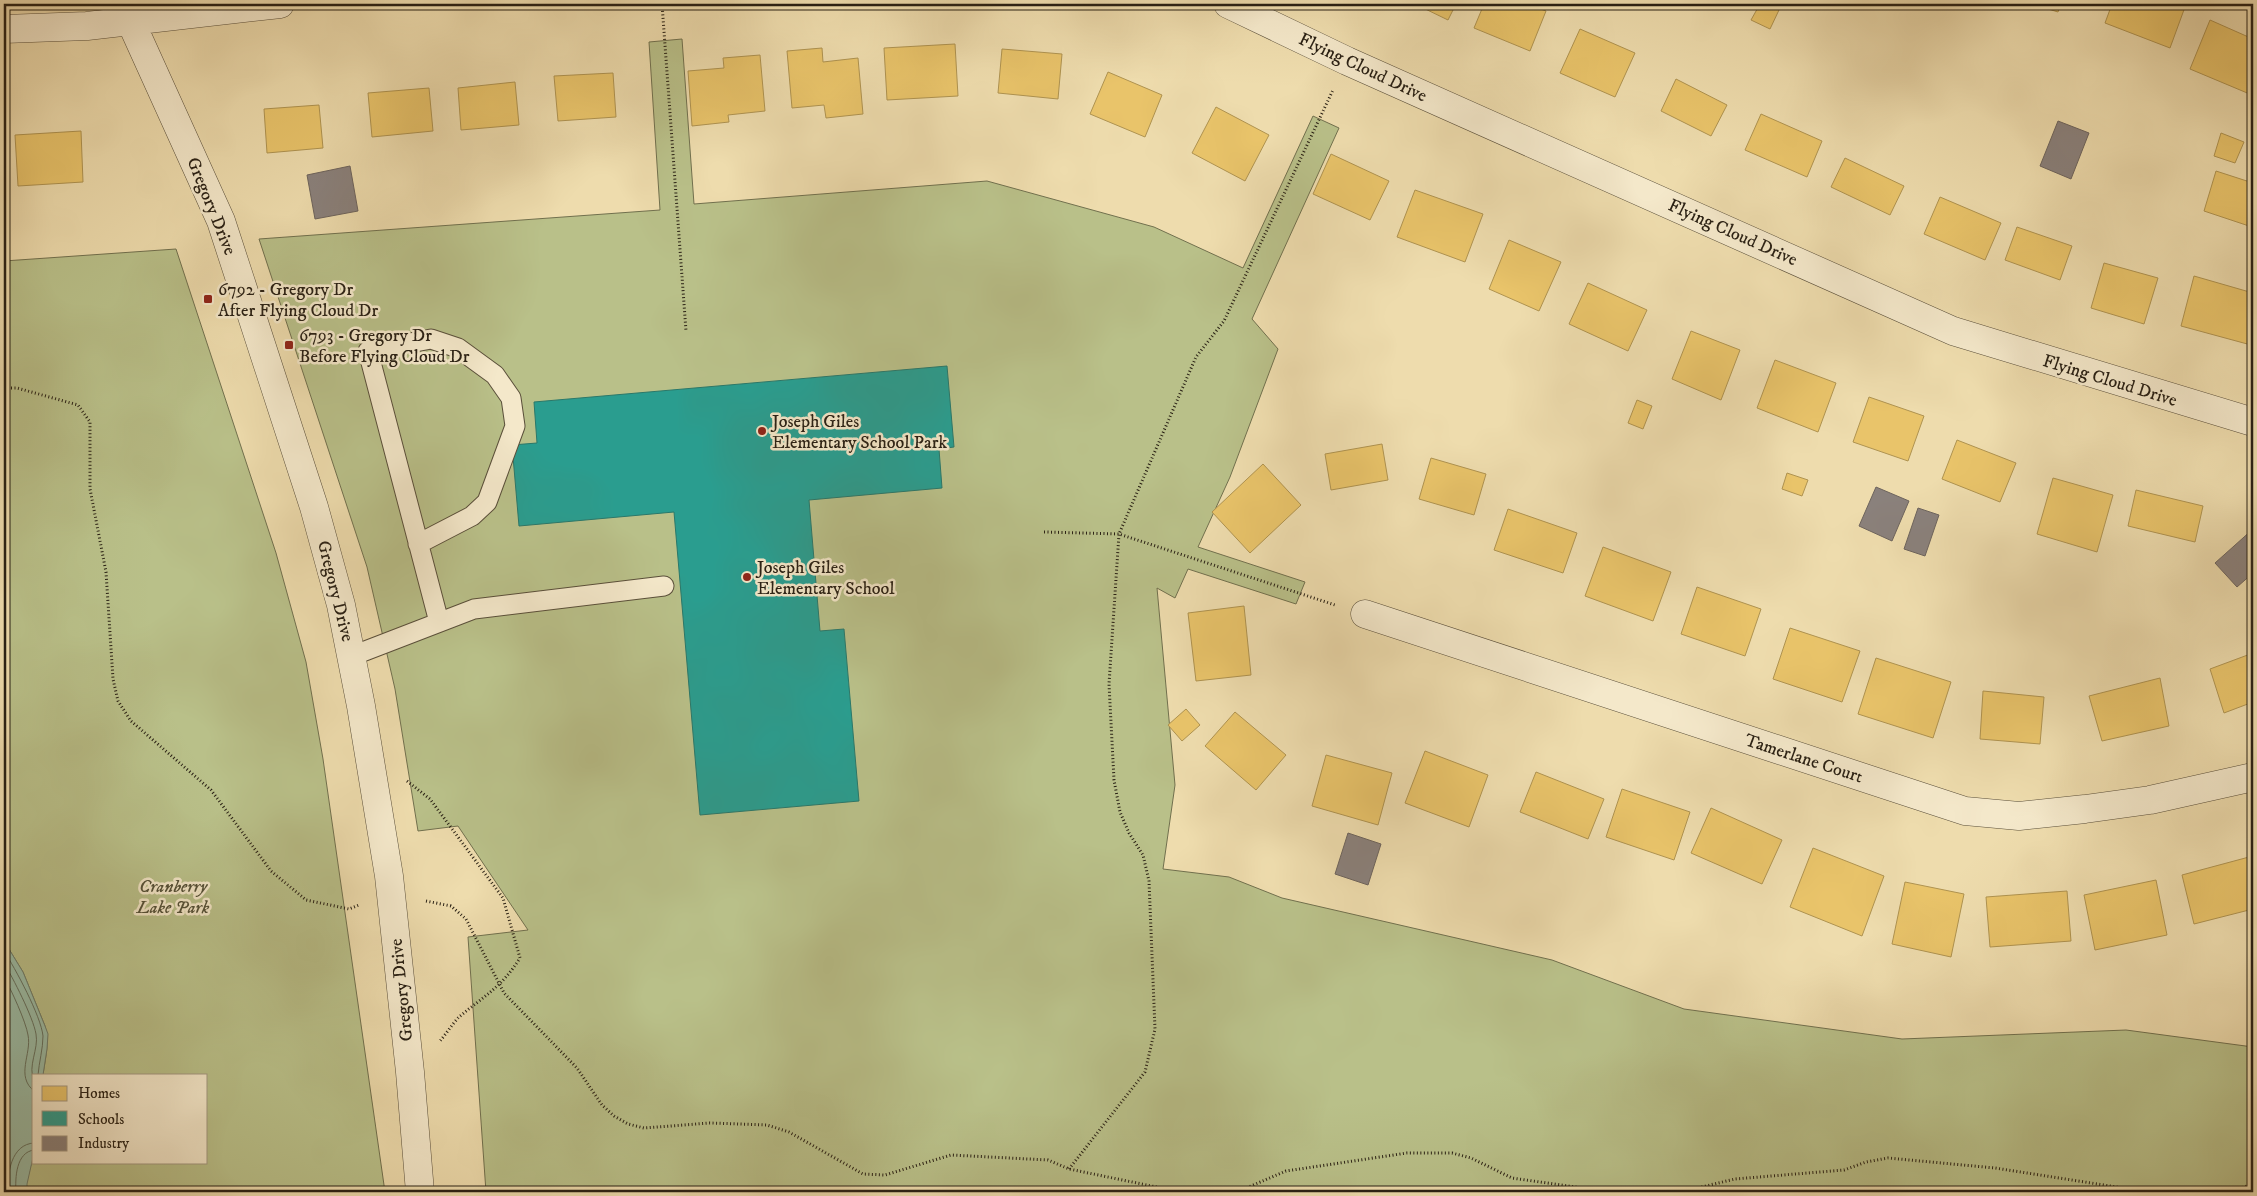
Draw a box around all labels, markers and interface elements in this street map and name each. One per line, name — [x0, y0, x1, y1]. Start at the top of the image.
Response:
street label: Flying Cloud Drive — [1295, 29, 1430, 107]
street label: Gregory Drive — [182, 154, 241, 258]
street label: Flying Cloud Drive — [1665, 195, 1801, 271]
place label: 6792 - Gregory Dr After Flying Cloud Dr — [218, 279, 378, 322]
marker: 6792 - Gregory Dr After Flying Cloud Dr — [202, 293, 214, 305]
place label: 6793 - Gregory Dr Before Flying Cloud Dr — [299, 325, 470, 368]
marker: 6793 - Gregory Dr Before Flying Cloud Dr — [283, 339, 295, 351]
street label: Flying Cloud Drive — [2040, 350, 2179, 412]
place label: Joseph Giles Elementary School Park — [770, 411, 947, 454]
marker: Joseph Giles Elementary School Park — [756, 425, 768, 437]
street label: Gregory Drive — [312, 538, 358, 644]
place label: Joseph Giles Elementary School — [755, 557, 895, 600]
marker: Joseph Giles Elementary School — [741, 571, 753, 583]
street label: Tamerlane Court — [1742, 730, 1866, 788]
park label: Cranberry Lake Park — [136, 876, 210, 919]
street label: Gregory Drive — [386, 937, 418, 1042]
legend — [32, 1074, 208, 1164]
text: Homes — [78, 1084, 120, 1103]
text: Schools — [78, 1110, 124, 1129]
text: Industry — [78, 1134, 130, 1153]

